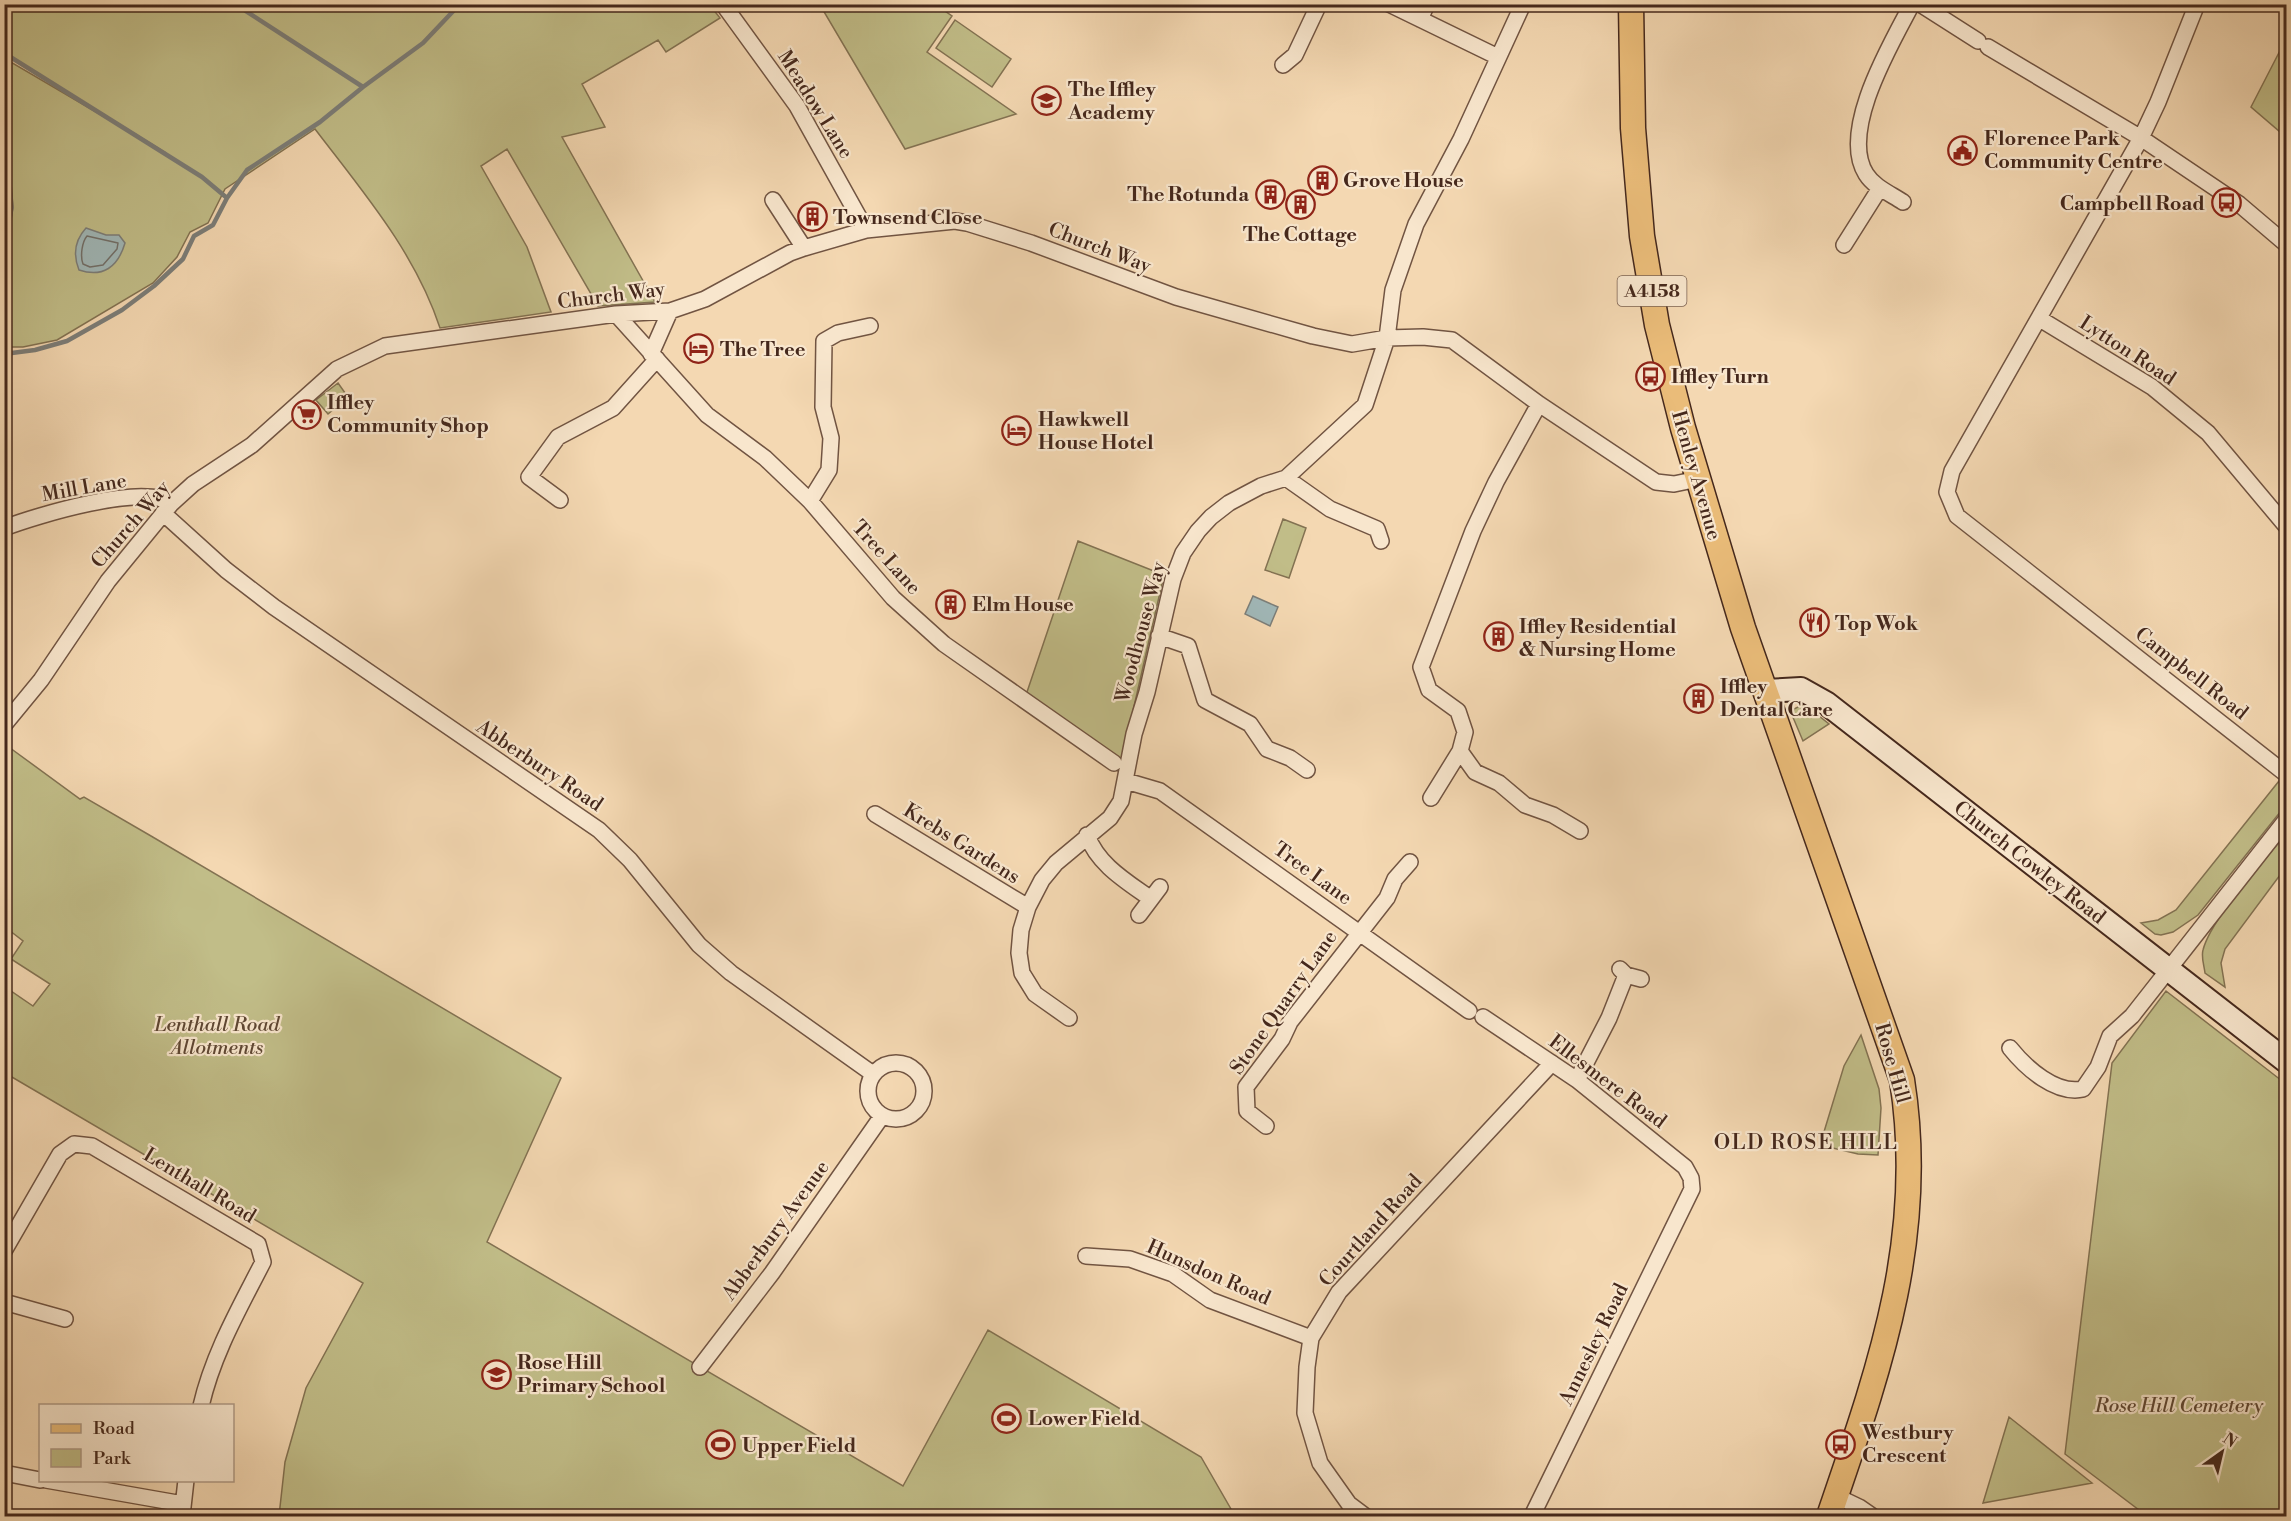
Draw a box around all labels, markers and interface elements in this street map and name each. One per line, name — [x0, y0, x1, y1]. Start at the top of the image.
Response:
street label: Meadow Lane — [771, 46, 858, 164]
place label: The Iffley Academy — [1067, 78, 1157, 126]
school or university icon: The Iffley Academy — [1031, 84, 1063, 116]
place label: Florence Park Community Centre — [1984, 127, 2163, 175]
public building icon: Florence Park Community Centre — [1947, 134, 1979, 166]
building icon: Grove House — [1306, 164, 1338, 196]
place label: Grove House — [1343, 169, 1464, 194]
building icon: The Rotunda — [1254, 178, 1286, 210]
place label: The Rotunda — [1127, 183, 1249, 208]
bus stop icon: Campbell Road — [2210, 187, 2242, 219]
building icon: The Cottage — [1284, 188, 1316, 220]
place label: Campbell Road — [2060, 192, 2205, 217]
building icon: Townsend Close — [796, 201, 828, 233]
place label: Townsend Close — [833, 206, 983, 231]
street label: Church Way — [1045, 217, 1155, 280]
place label: The Cottage — [1243, 223, 1357, 248]
road number: A4158 — [1618, 276, 1686, 306]
street label: Church Way — [556, 277, 667, 315]
street label: Lytton Road — [2074, 311, 2181, 392]
hotel icon: The Tree — [683, 333, 715, 365]
place label: The Tree — [720, 338, 806, 363]
bus stop icon: Iffley Turn — [1634, 360, 1666, 392]
place label: Iffley Turn — [1671, 365, 1770, 390]
place label: Iffley Community Shop — [327, 391, 489, 439]
supermarket icon: Iffley Community Shop — [290, 398, 322, 430]
place label: Hawkwell House Hotel — [1038, 408, 1154, 456]
street label: Henley Avenue — [1665, 408, 1726, 543]
hotel icon: Hawkwell House Hotel — [1001, 415, 1033, 447]
street label: Mill Lane — [40, 469, 129, 508]
street label: Church Way — [86, 476, 176, 574]
street label: Tree Lane — [846, 516, 926, 600]
street label: Woodhouse Way — [1110, 559, 1172, 706]
building icon: Elm House — [935, 588, 967, 620]
place label: Elm House — [972, 593, 1074, 618]
restaurant icon: Top Wok — [1798, 607, 1830, 639]
place label: Top Wok — [1835, 612, 1919, 637]
place label: Iffley Residential & Nursing Home — [1519, 615, 1677, 663]
building icon: Iffley Residential & Nursing Home — [1482, 621, 1514, 653]
street label: Campbell Road — [2130, 622, 2253, 727]
place label: Iffley Dental Care — [1720, 675, 1833, 723]
building icon: Iffley Dental Care — [1683, 682, 1715, 714]
street label: Abberbury Road — [470, 714, 608, 818]
street label: Church Cowley Road — [1948, 796, 2111, 931]
street label: Krebs Gardens — [898, 798, 1024, 890]
street label: Tree Lane — [1268, 837, 1356, 911]
street label: Stone Quarry Lane — [1225, 926, 1343, 1080]
park label: Lenthall Road Allotments — [153, 1013, 280, 1061]
street label: Rose Hill — [1868, 1020, 1915, 1107]
street label: Ellesmere Road — [1543, 1030, 1672, 1135]
district label: OLD ROSE HILL — [1714, 1130, 1898, 1156]
street label: Lenthall Road — [138, 1143, 261, 1230]
street label: Abberbury Avenue — [717, 1156, 835, 1306]
street label: Courtland Road — [1314, 1169, 1429, 1292]
street label: Hunsdon Road — [1142, 1235, 1275, 1312]
street label: Annesley Road — [1554, 1279, 1635, 1411]
place label: Rose Hill Primary School — [517, 1351, 666, 1399]
school or university icon: Rose Hill Primary School — [480, 1358, 512, 1390]
park label: Rose Hill Cemetery — [2094, 1394, 2264, 1419]
sports icon: Lower Field — [991, 1402, 1023, 1434]
legend — [39, 1404, 234, 1482]
place label: Lower Field — [1028, 1407, 1141, 1432]
text: Road — [93, 1417, 136, 1440]
place label: Westbury Crescent — [1861, 1421, 1955, 1469]
north arrow — [2192, 1422, 2252, 1482]
bus stop icon: Westbury Crescent — [1825, 1428, 1857, 1460]
sports icon: Upper Field — [705, 1429, 737, 1461]
text: N — [2219, 1429, 2241, 1452]
place label: Upper Field — [742, 1434, 857, 1459]
text: Park — [93, 1447, 132, 1470]

